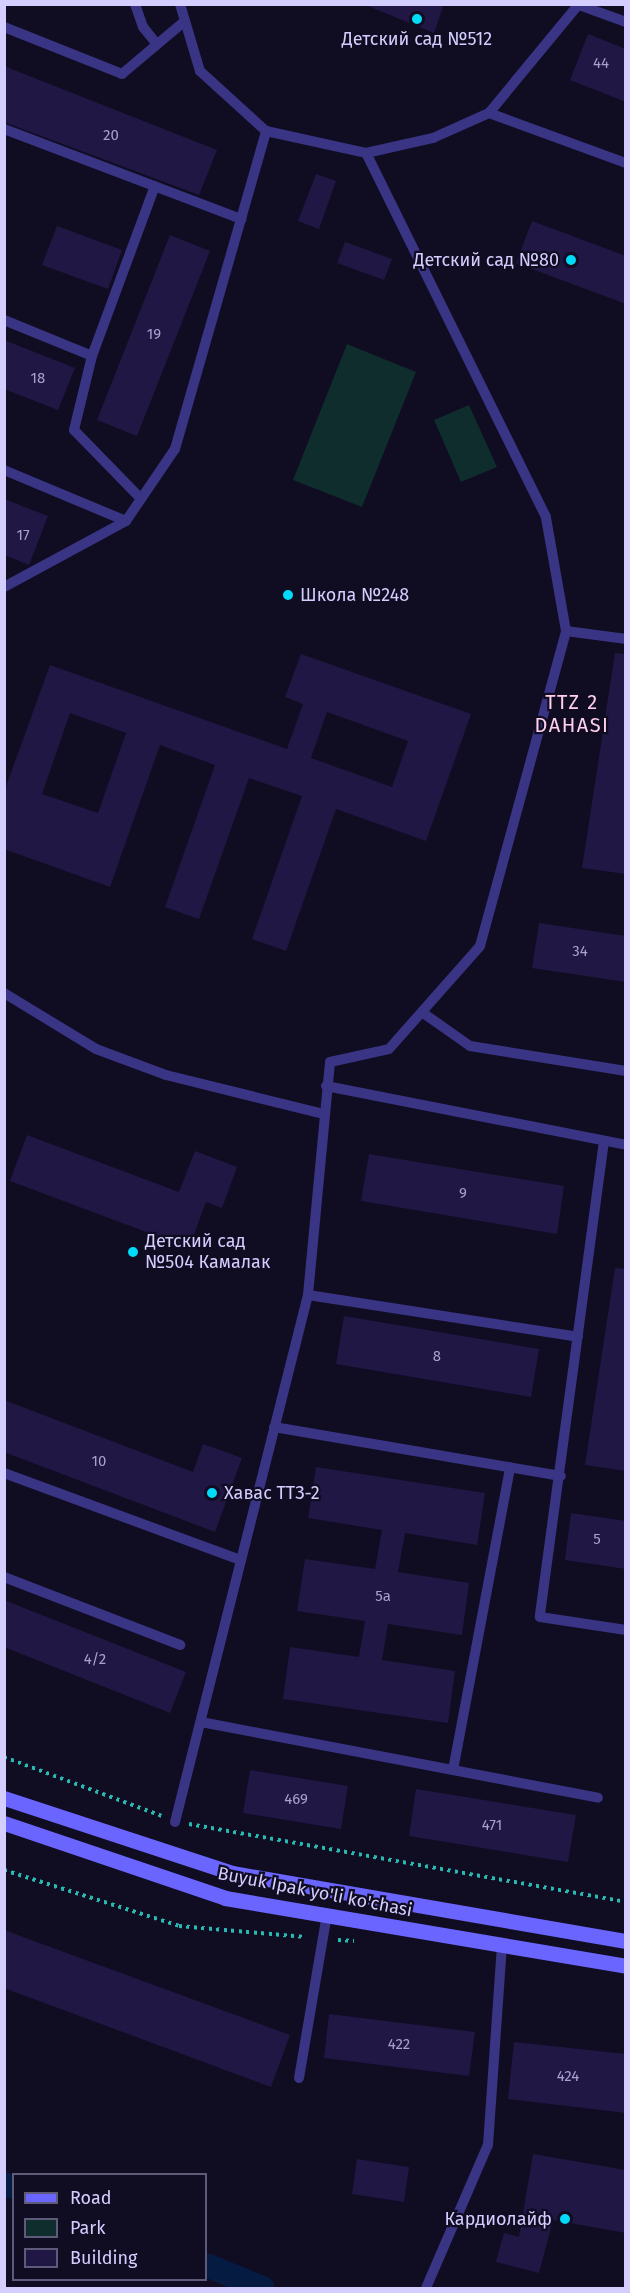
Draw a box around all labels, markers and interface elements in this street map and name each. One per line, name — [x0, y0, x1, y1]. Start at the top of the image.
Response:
marker: Детский сад №512 — [410, 12, 424, 26]
place label: Детский сад №512 — [342, 28, 492, 50]
house number: 44 — [593, 55, 609, 73]
house number: 20 — [103, 127, 119, 145]
place label: Детский сад №80 — [413, 249, 559, 271]
marker: Детский сад №80 — [564, 253, 578, 267]
house number: 19 — [147, 326, 161, 344]
house number: 18 — [31, 370, 45, 388]
house number: 17 — [16, 527, 30, 545]
place label: Школа №248 — [300, 584, 409, 606]
marker: Школа №248 — [281, 588, 295, 602]
district label: TTZ 2 DAHASI — [535, 691, 609, 738]
house number: 34 — [572, 943, 588, 961]
house number: 9 — [459, 1185, 467, 1203]
place label: Детский сад №504 Камалак — [145, 1231, 270, 1274]
marker: Детский сад №504 Камалак — [126, 1245, 140, 1259]
house number: 8 — [433, 1348, 441, 1366]
house number: 10 — [92, 1453, 106, 1471]
place label: Хавас ТТЗ-2 — [224, 1482, 320, 1504]
marker: Хавас ТТЗ-2 — [205, 1486, 219, 1500]
house number: 5 — [593, 1531, 601, 1549]
house number: 5а — [375, 1588, 391, 1606]
house number: 4/2 — [84, 1651, 106, 1669]
house number: 469 — [284, 1791, 308, 1809]
house number: 471 — [482, 1817, 502, 1835]
street label: Buyuk Ipak yo'li ko'chasi — [216, 1863, 414, 1921]
house number: 422 — [388, 2036, 410, 2054]
house number: 424 — [557, 2068, 579, 2086]
legend — [12, 2173, 207, 2281]
text: Road — [70, 2187, 112, 2209]
place label: Кардиолайф — [444, 2208, 552, 2230]
marker: Кардиолайф — [556, 2210, 574, 2228]
text: Park — [70, 2217, 105, 2239]
text: Building — [70, 2247, 137, 2269]

